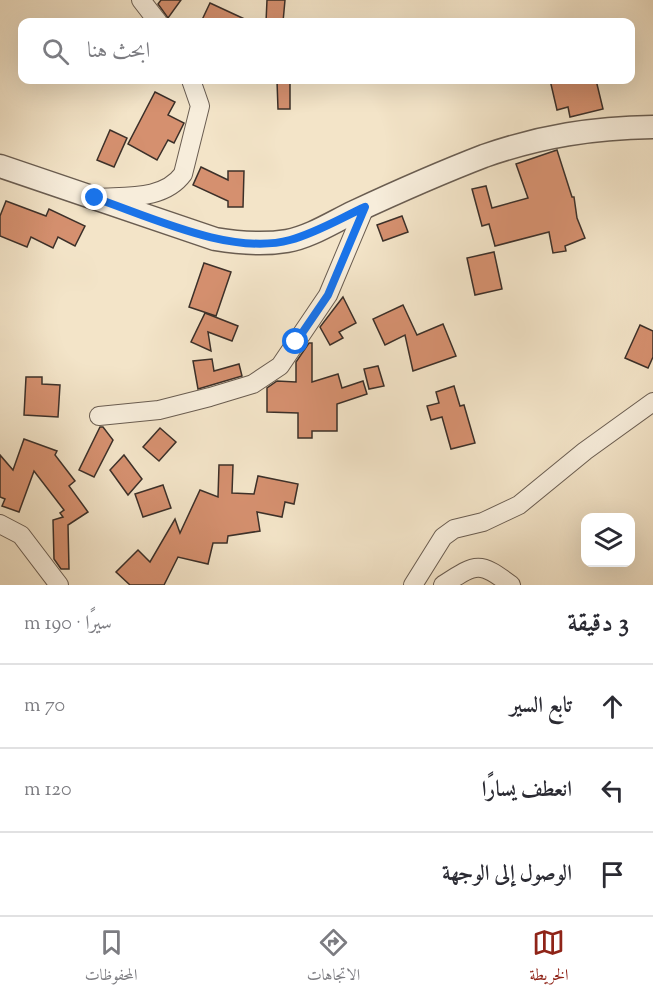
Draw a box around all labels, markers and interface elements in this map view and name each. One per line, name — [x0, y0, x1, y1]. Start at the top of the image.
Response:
search box — [18, 18, 635, 84]
icon: search — [39, 35, 72, 68]
text: ابحث هنا — [87, 36, 150, 68]
route end — [81, 184, 107, 210]
route start — [282, 328, 308, 354]
map controls — [581, 513, 635, 567]
button: layers — [581, 513, 635, 567]
text: 3 دقيقة — [568, 606, 629, 643]
text: سيرًا · 190 m — [24, 610, 112, 639]
icon: ahead — [596, 690, 629, 723]
text: تابع السير — [510, 691, 572, 723]
text: 70 m — [24, 692, 65, 721]
icon: left — [596, 774, 629, 807]
text: انعطف يسارًا — [482, 775, 572, 807]
text: 120 m — [24, 776, 72, 805]
icon: arrive — [596, 858, 629, 891]
text: الوصول إلى الوجهة — [442, 859, 572, 891]
tab: المحفوظات — [85, 926, 137, 990]
tab: الاتجاهات — [307, 926, 360, 990]
tab: الخريطة — [529, 926, 568, 990]

